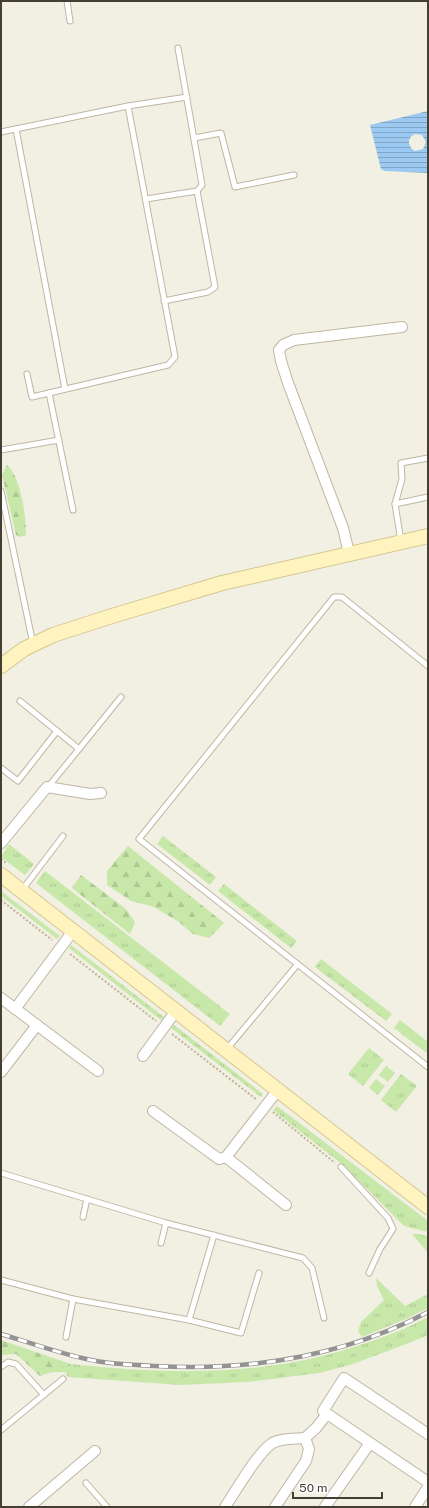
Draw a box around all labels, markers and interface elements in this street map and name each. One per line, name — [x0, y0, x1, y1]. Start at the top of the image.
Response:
scale bar — [293, 1474, 382, 1500]
text: 50 m — [299, 1481, 327, 1495]

